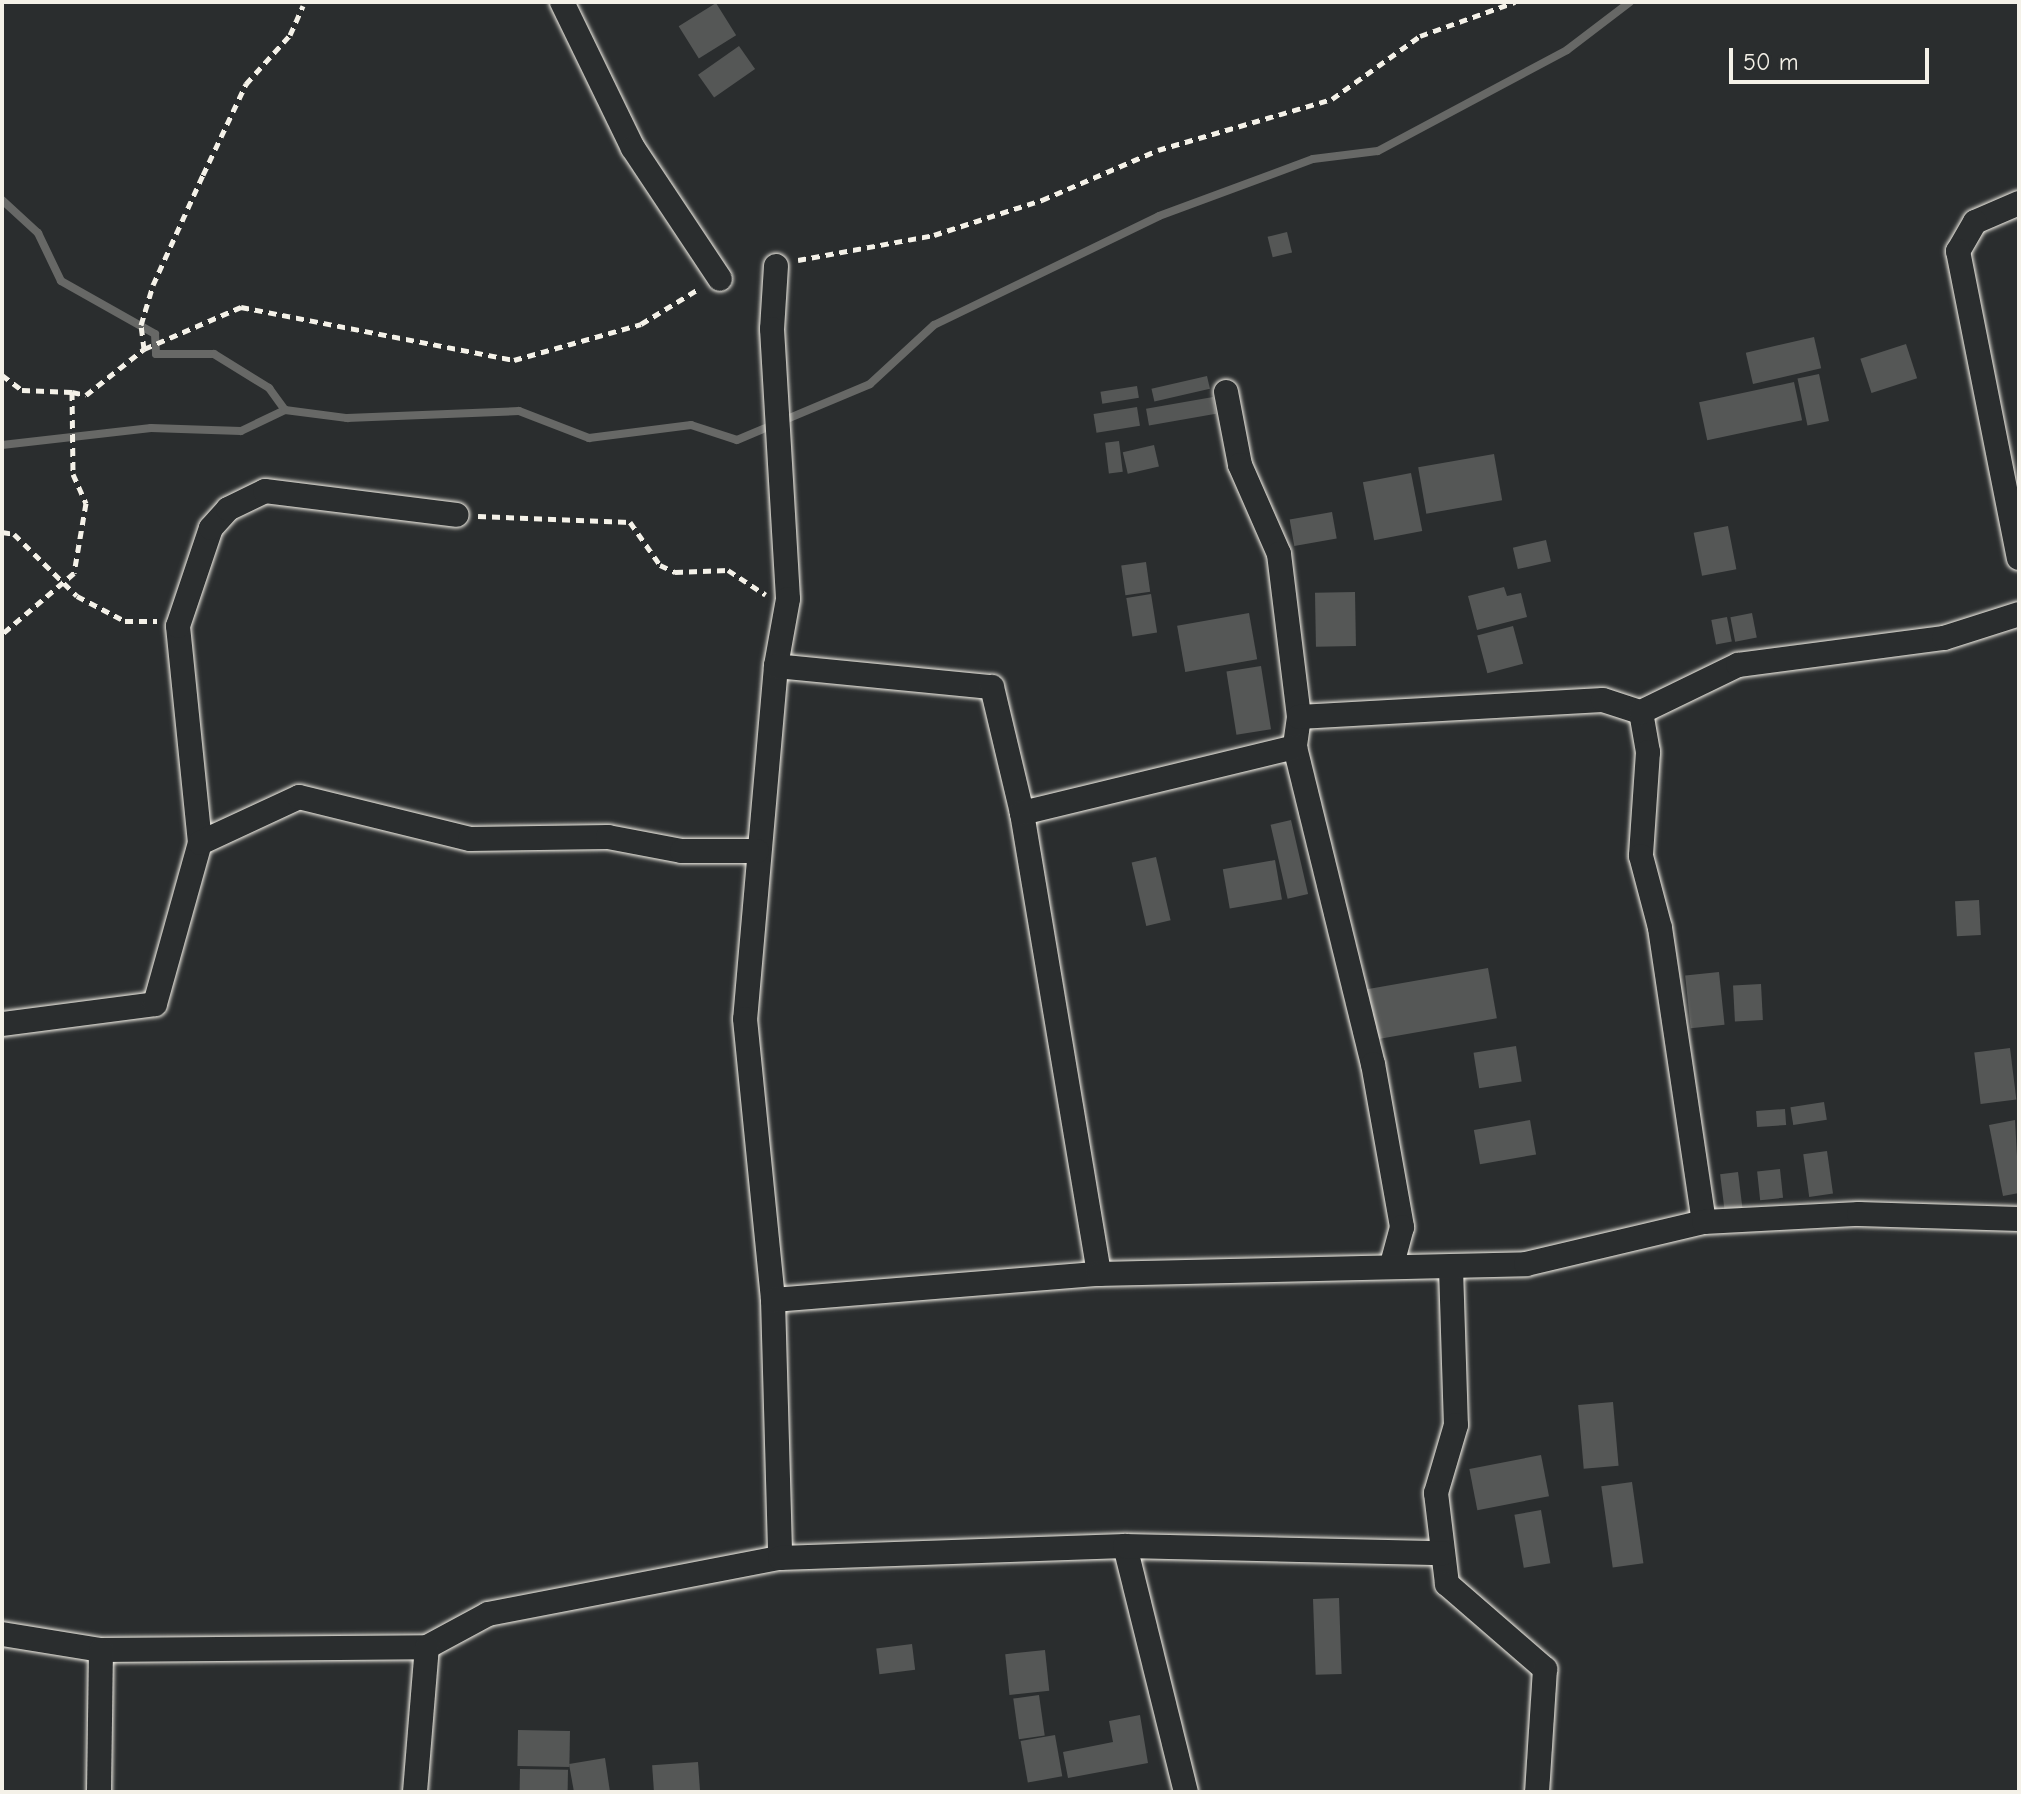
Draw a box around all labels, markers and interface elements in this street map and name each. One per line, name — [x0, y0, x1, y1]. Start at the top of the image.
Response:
scale bar — [1733, 32, 1933, 82]
text: 50 m — [1743, 48, 1799, 76]

